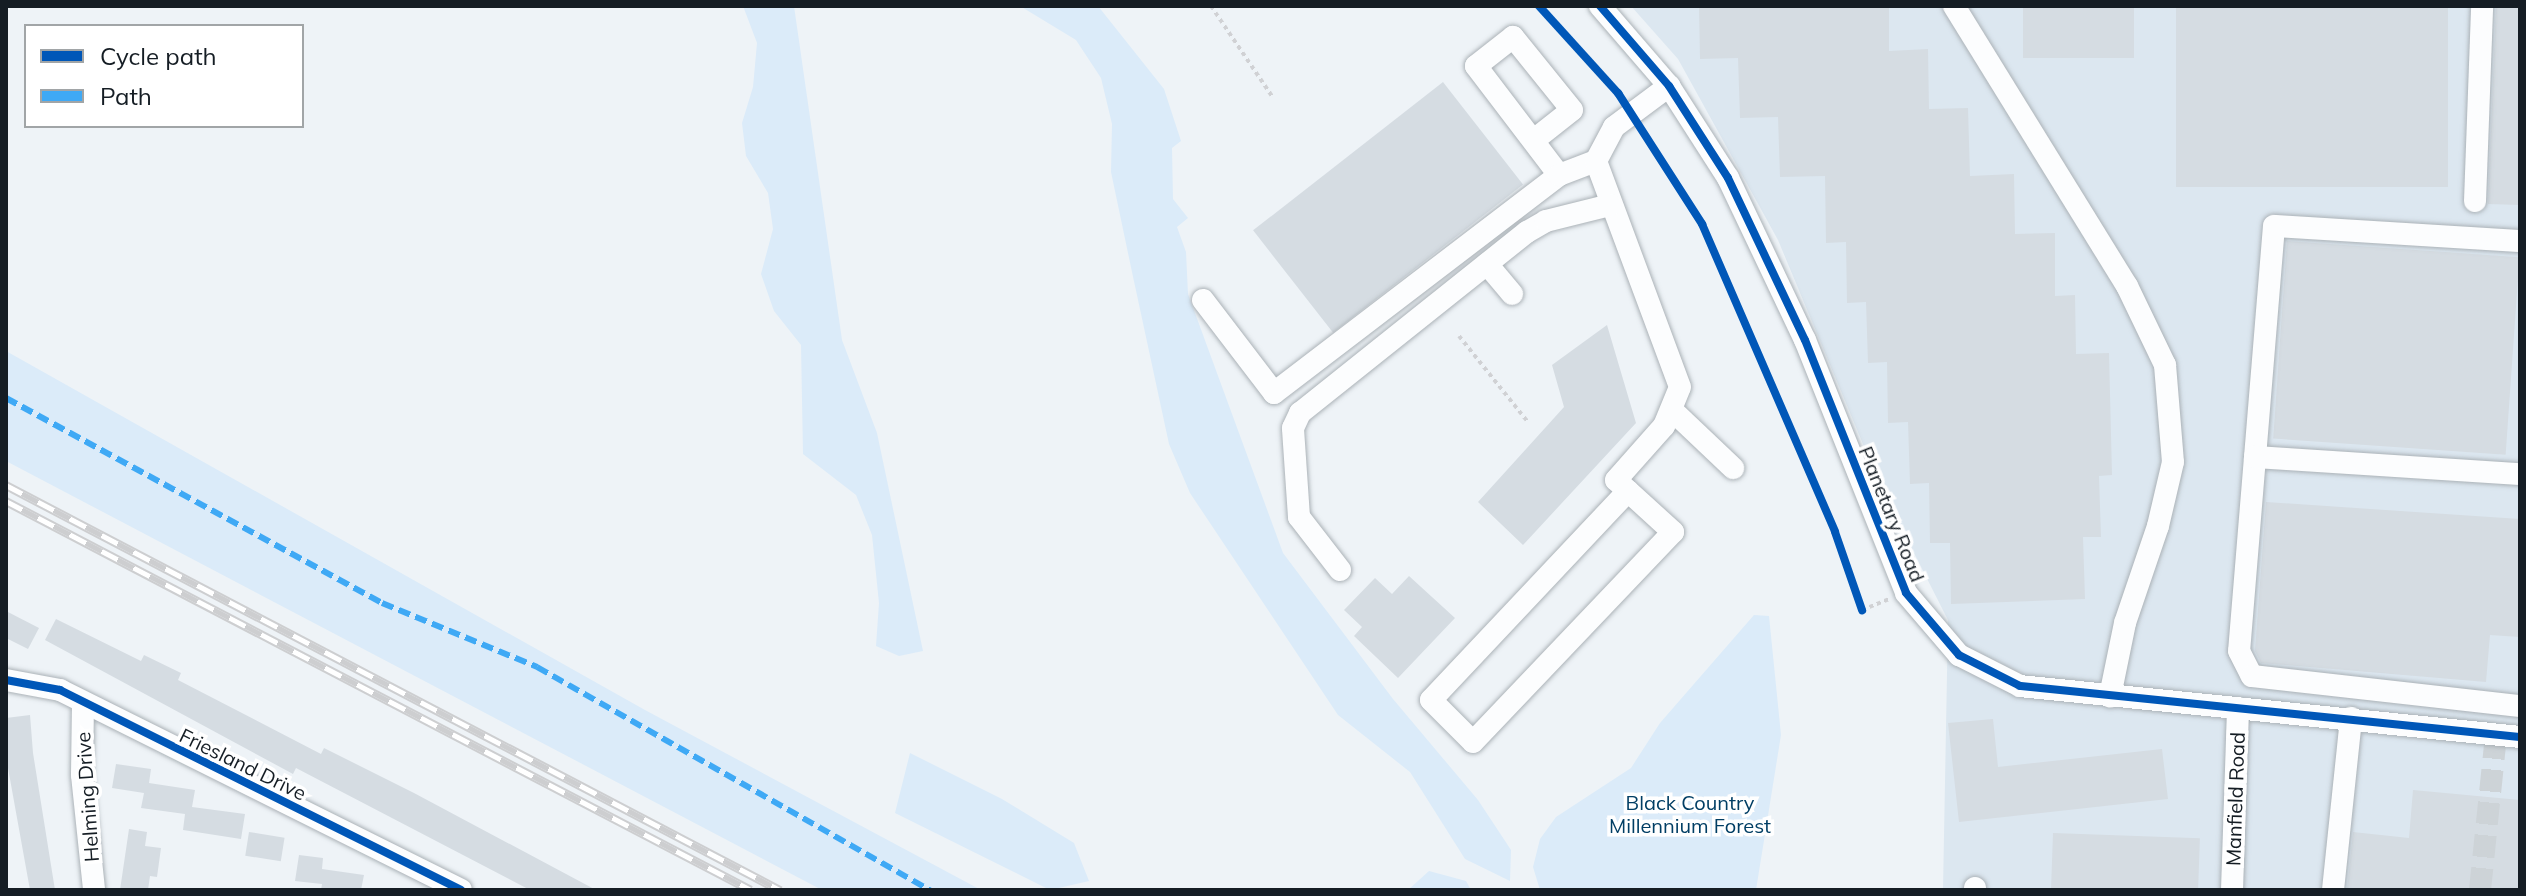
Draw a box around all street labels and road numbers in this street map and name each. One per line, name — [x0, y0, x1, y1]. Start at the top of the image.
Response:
street label: Planetary Road — [1854, 443, 1930, 585]
street label: Friesland Drive — [176, 723, 310, 805]
street label: Helming Drive — [70, 731, 104, 863]
street label: Manfield Road — [2221, 731, 2249, 867]

